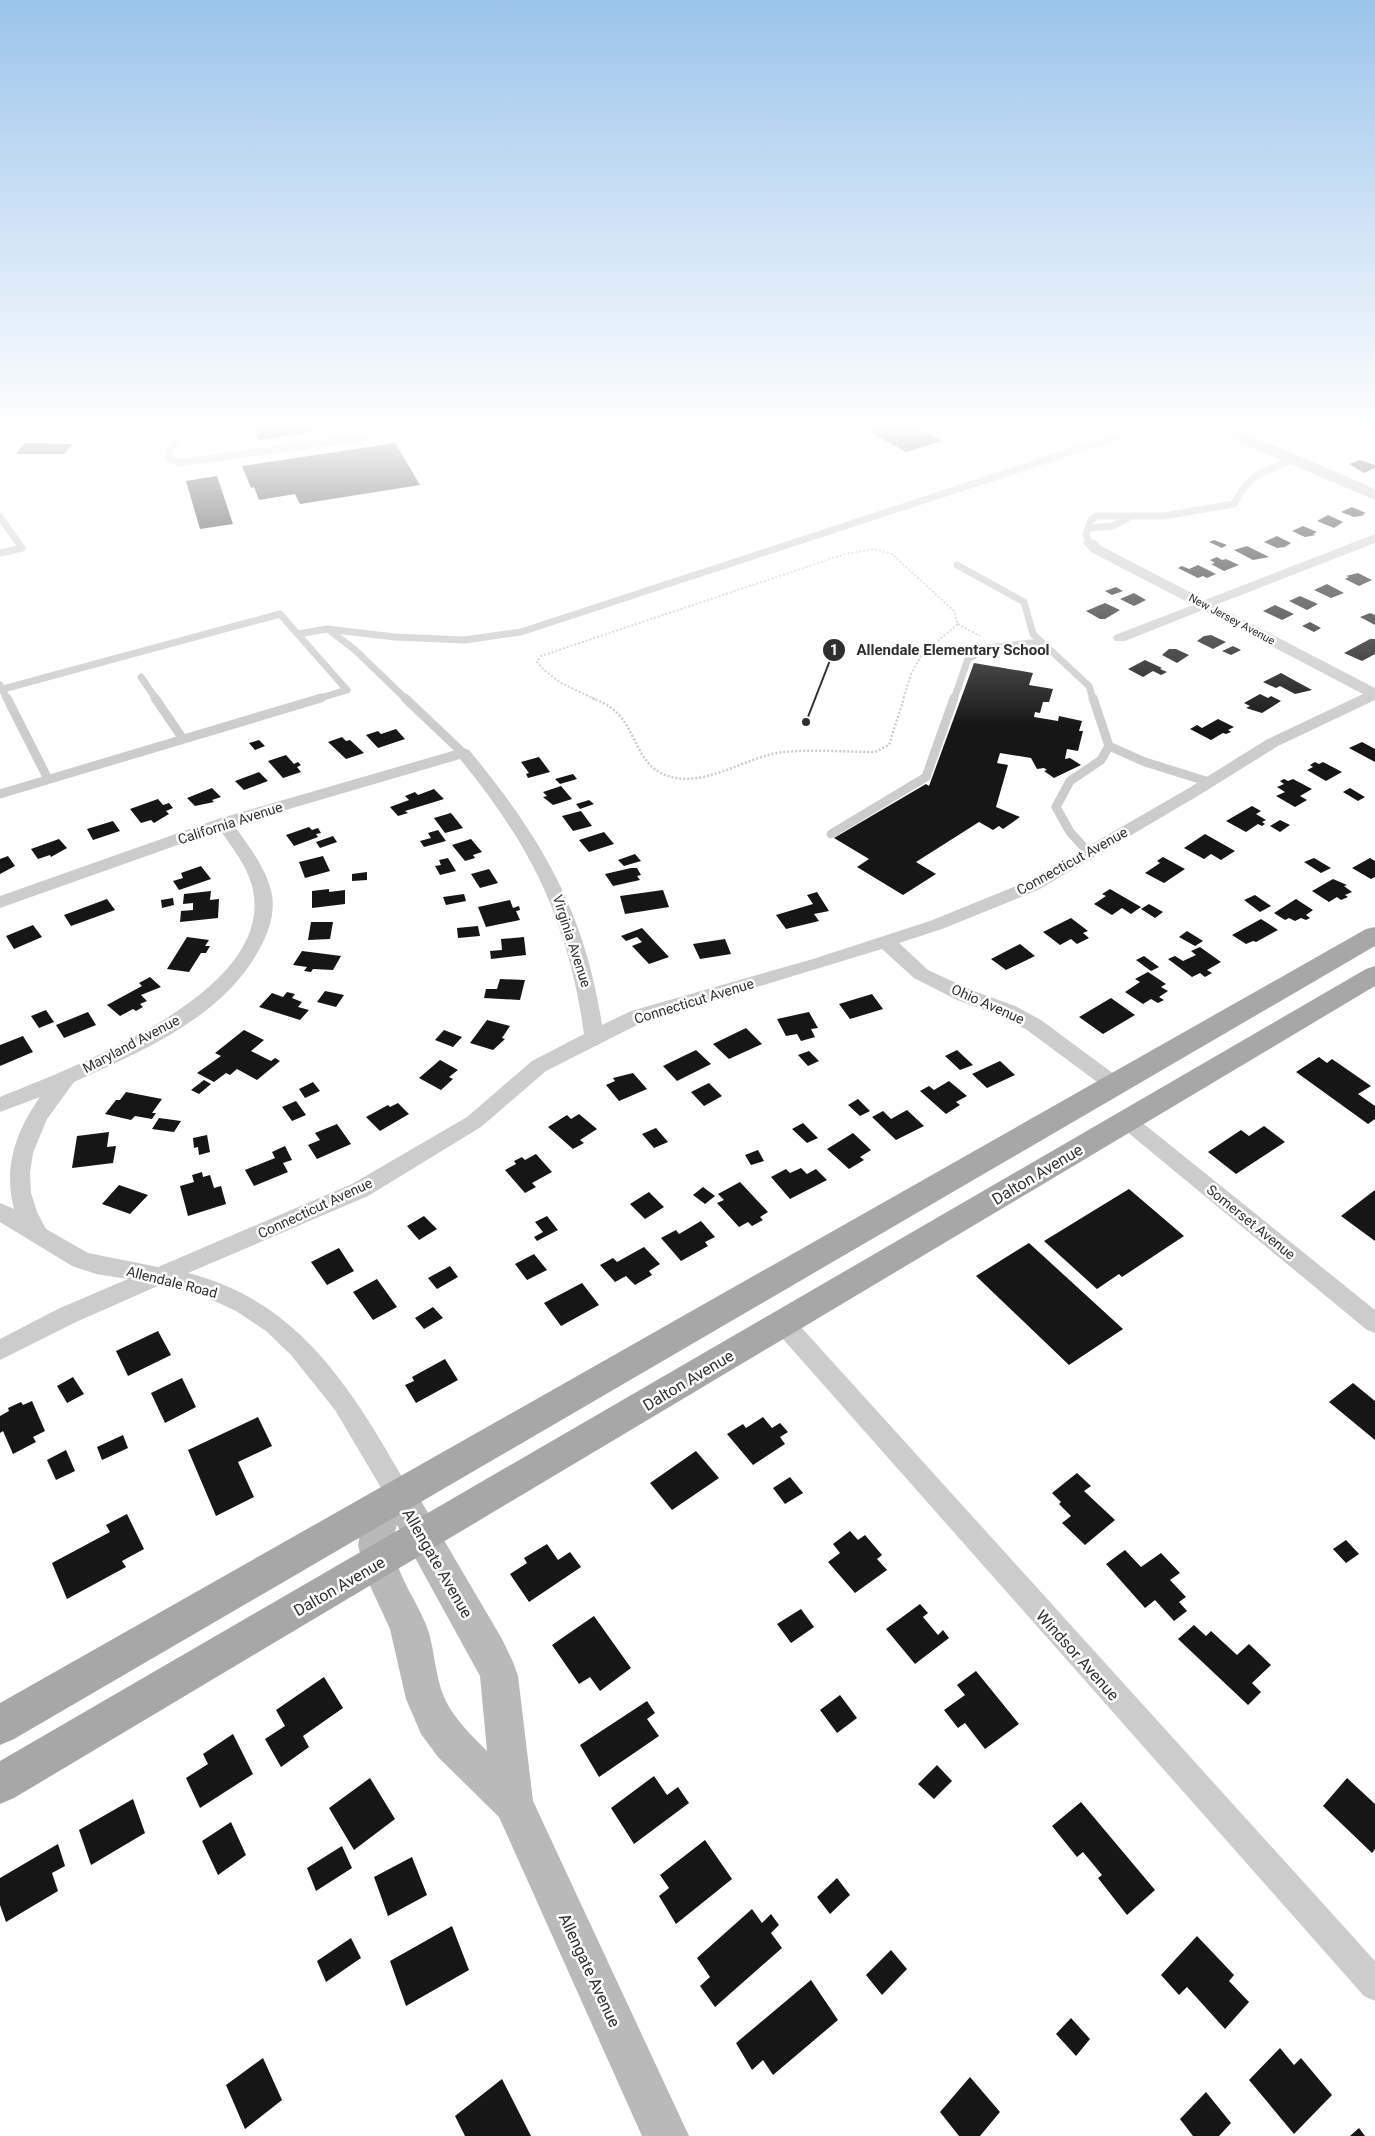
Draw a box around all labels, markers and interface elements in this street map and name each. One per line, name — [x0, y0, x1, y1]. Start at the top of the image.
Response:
street label: New Jersey Avenue — [1186, 591, 1277, 648]
callout: Allendale Elementary School — [821, 635, 1059, 665]
text: 1 — [830, 641, 838, 659]
text: Allendale Elementary School — [856, 641, 1050, 659]
street label: California Avenue — [176, 799, 284, 847]
street label: Connecticut Avenue — [1014, 824, 1130, 898]
street label: Virginia Avenue — [550, 893, 594, 989]
street label: Connecticut Avenue — [632, 975, 756, 1027]
street label: Ohio Avenue — [949, 981, 1027, 1027]
street label: Maryland Avenue — [80, 1012, 182, 1076]
street label: Dalton Avenue — [988, 1140, 1086, 1209]
street label: Connecticut Avenue — [255, 1175, 375, 1241]
street label: Somerset Avenue — [1204, 1181, 1298, 1263]
street label: Allendale Road — [125, 1263, 219, 1301]
street label: Dalton Avenue — [639, 1346, 737, 1415]
street label: Allengate Avenue — [399, 1505, 477, 1621]
street label: Dalton Avenue — [290, 1553, 388, 1620]
street label: Windsor Avenue — [1032, 1606, 1123, 1704]
street label: Allengate Avenue — [555, 1910, 624, 2030]

